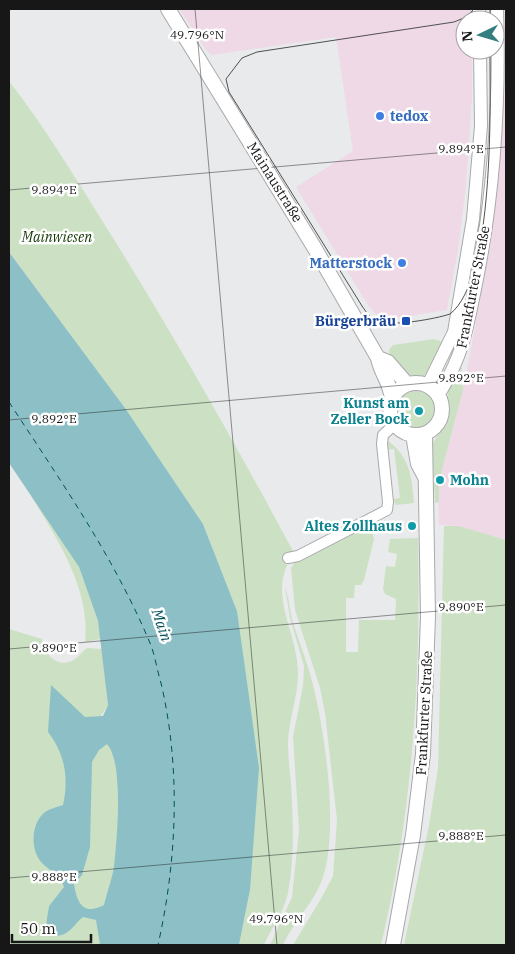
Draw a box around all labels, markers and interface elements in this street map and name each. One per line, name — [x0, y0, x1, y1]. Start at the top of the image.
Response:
north arrow — [455, 10, 505, 60]
text: 49.796°N — [170, 27, 224, 42]
text: N — [458, 30, 476, 42]
place label: tedox — [390, 107, 429, 125]
marker: tedox — [374, 110, 386, 122]
street label: Mainaustraße — [243, 138, 307, 226]
text: 9.894°E — [438, 141, 484, 156]
text: 9.894°E — [31, 182, 77, 197]
street label: Frankfurter Straße — [452, 224, 494, 350]
park label: Mainwiesen — [21, 228, 92, 246]
place label: Matterstock — [309, 254, 392, 272]
marker: Matterstock — [396, 257, 408, 269]
place label: Bürgerbräu — [315, 312, 396, 330]
marker: Bürgerbräu — [400, 315, 412, 327]
text: 9.892°E — [438, 370, 484, 385]
place label: Kunst am Zeller Bock — [330, 394, 409, 428]
marker: Kunst am Zeller Bock — [413, 405, 425, 417]
text: 9.892°E — [31, 411, 77, 426]
place label: Mohn — [450, 471, 489, 489]
marker: Mohn — [434, 474, 446, 486]
place label: Altes Zollhaus — [305, 517, 402, 535]
marker: Altes Zollhaus — [406, 520, 418, 532]
text: 9.890°E — [438, 599, 484, 614]
water label: Main — [147, 605, 177, 644]
text: 9.890°E — [31, 640, 77, 655]
street label: Frankfurter Straße — [412, 650, 436, 776]
text: 9.888°E — [438, 828, 484, 843]
text: 9.888°E — [31, 869, 77, 884]
text: 49.796°N — [249, 911, 303, 926]
scale bar — [12, 912, 91, 944]
text: 50 m — [20, 919, 56, 938]

